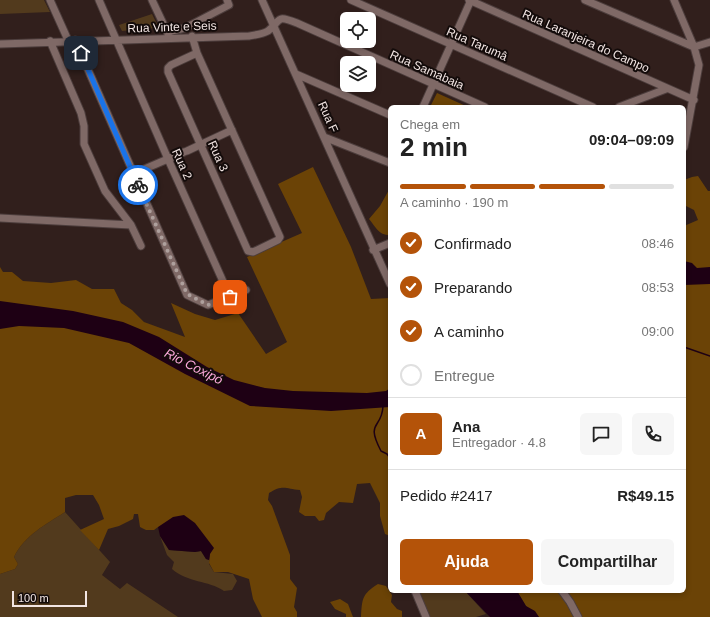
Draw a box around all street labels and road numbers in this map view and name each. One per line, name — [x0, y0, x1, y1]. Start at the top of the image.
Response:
street label: Rua Laranjeira do Campo — [520, 7, 652, 75]
street label: Rua Vinte e Seis — [127, 18, 217, 36]
street label: Rua Tarumâ — [444, 24, 510, 64]
street label: Rua Samabaia — [388, 47, 466, 93]
street label: Rua F — [315, 99, 341, 135]
street label: Rua 3 — [205, 139, 231, 174]
street label: Rua 2 — [169, 147, 195, 182]

